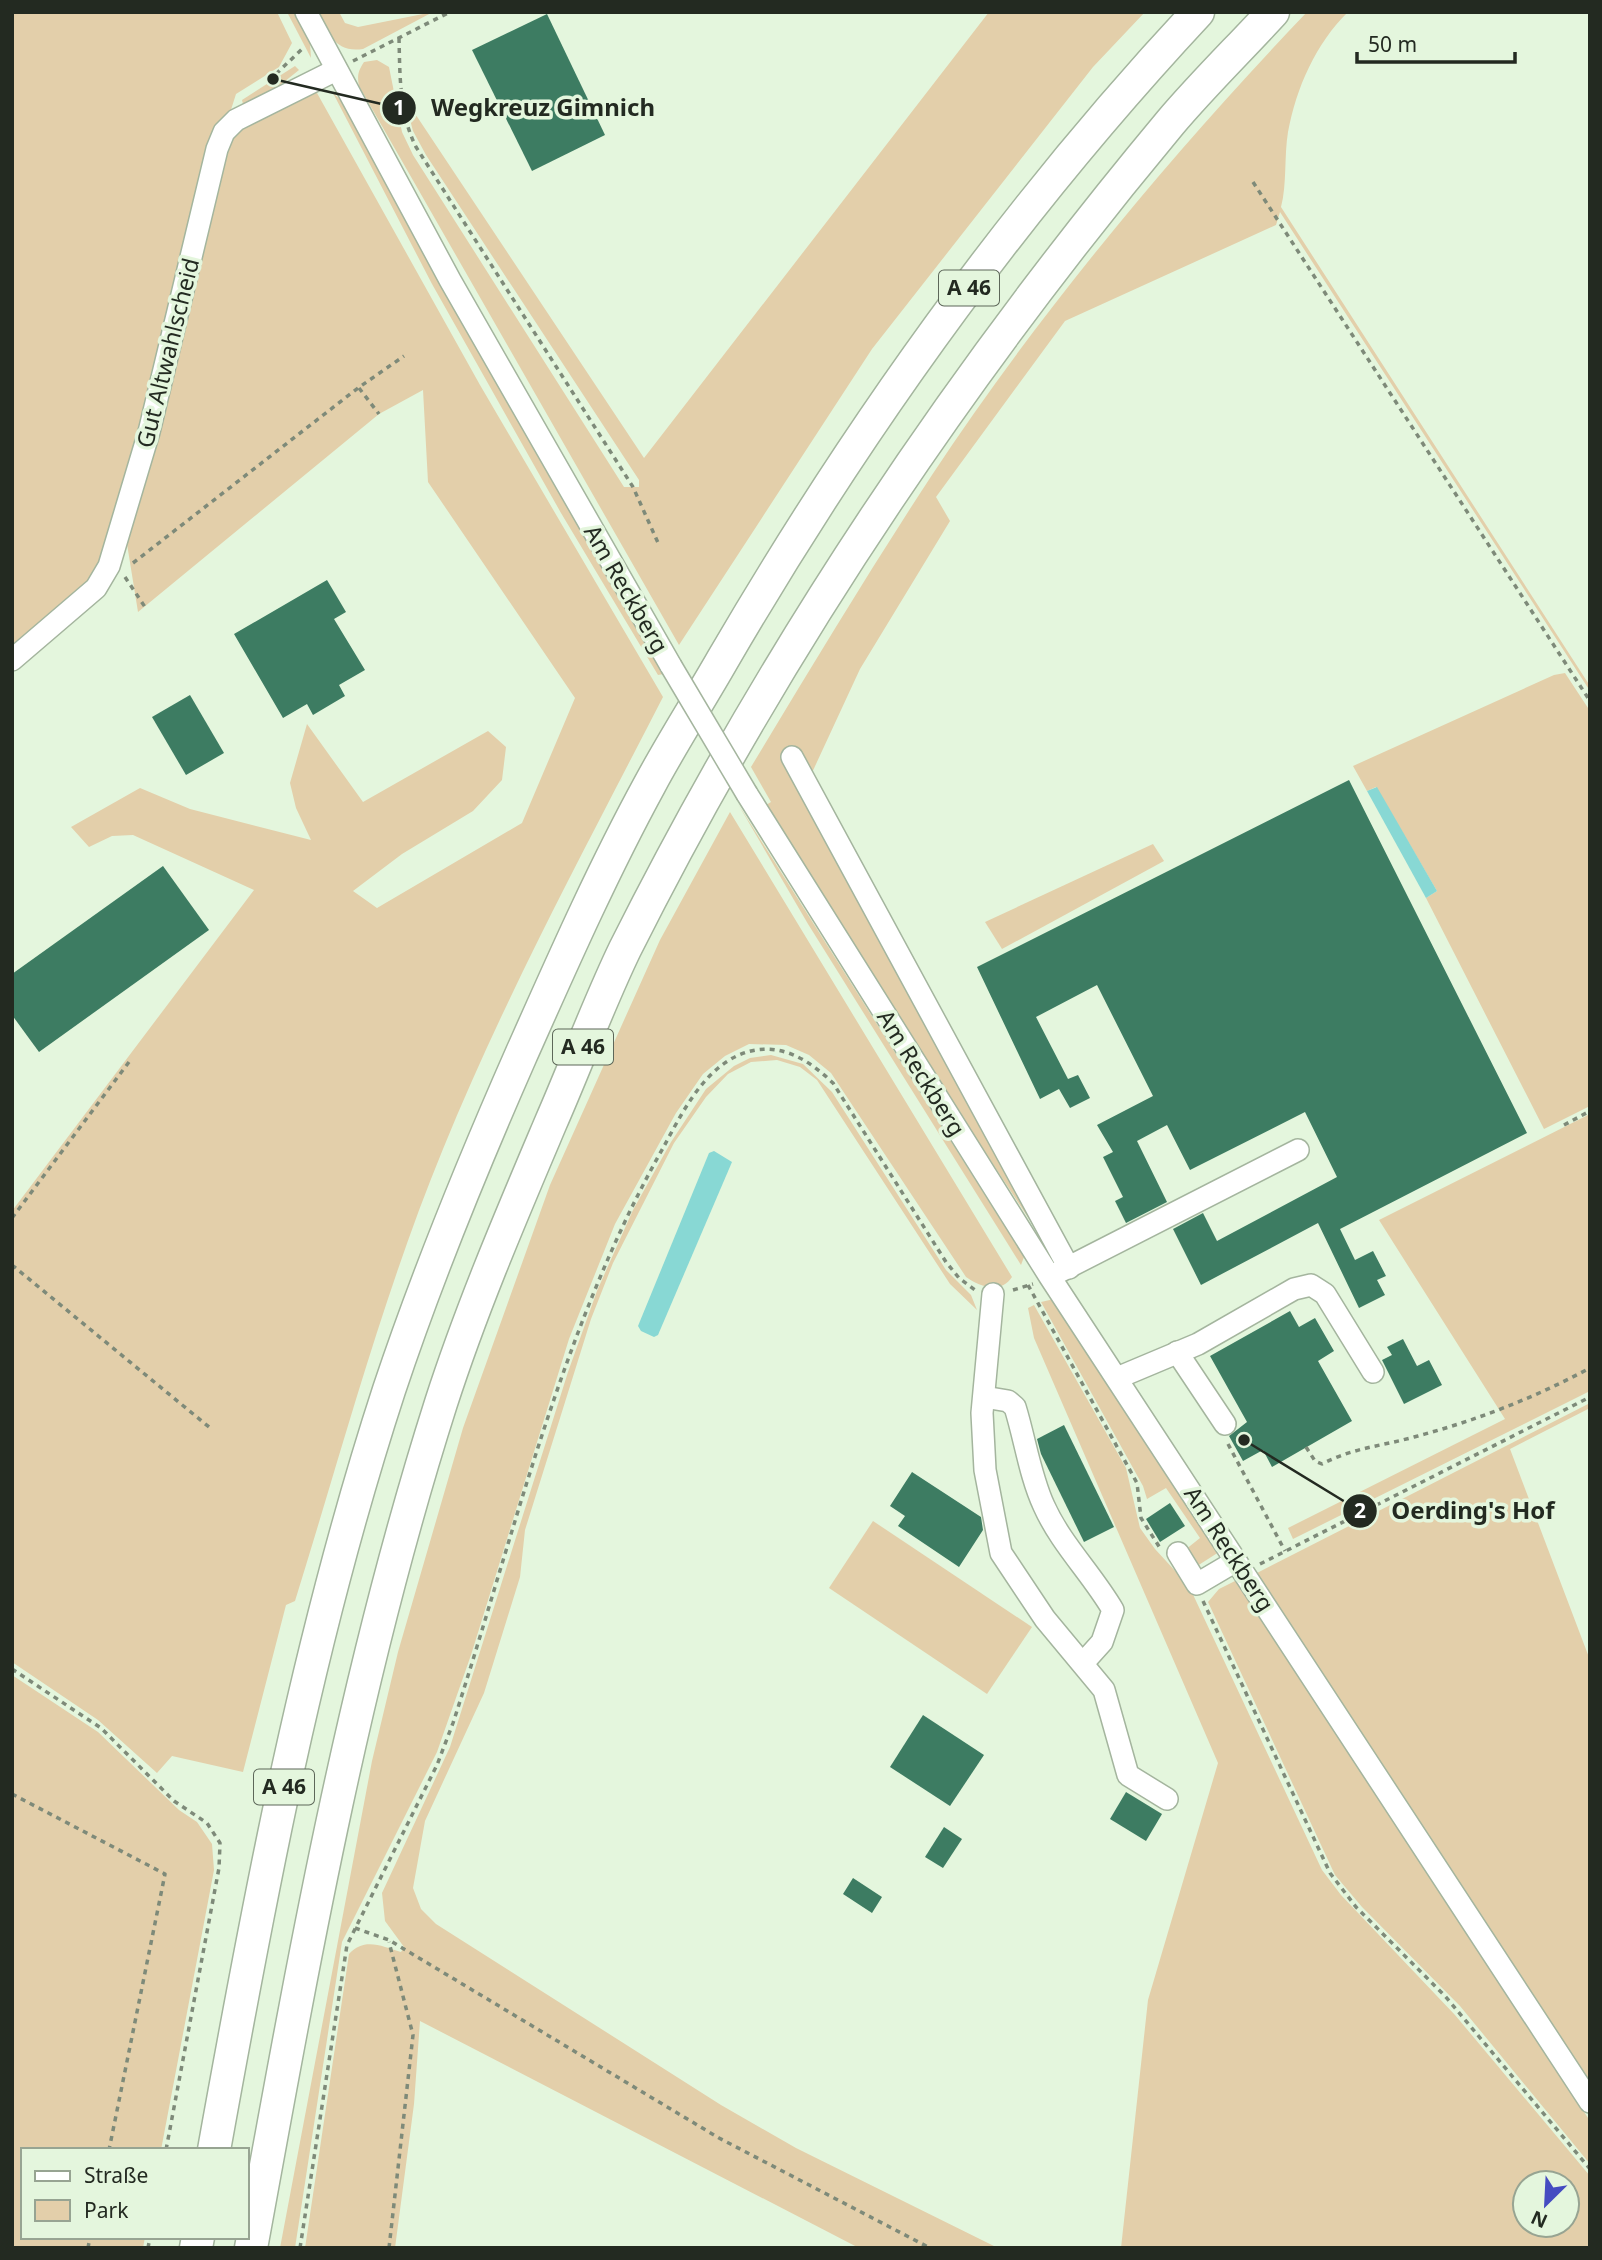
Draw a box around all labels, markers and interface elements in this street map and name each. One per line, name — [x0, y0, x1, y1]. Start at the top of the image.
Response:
scale bar — [1357, 21, 1514, 65]
text: 50 m — [1368, 30, 1417, 58]
callout: Wegkreuz Gimnich — [382, 85, 669, 130]
text: Wegkreuz Gimnich — [431, 90, 655, 123]
text: 1 — [393, 93, 405, 121]
street label: Gut Altwahlscheid — [128, 254, 206, 451]
road number: A 46 — [939, 270, 999, 306]
street label: Am Reckberg — [577, 518, 677, 659]
street label: Am Reckberg — [870, 1003, 973, 1142]
road number: A 46 — [553, 1030, 613, 1064]
street label: Am Reckberg — [1177, 1480, 1282, 1617]
callout: Oerding's Hof — [1342, 1488, 1569, 1533]
text: Oerding's Hof — [1391, 1493, 1556, 1526]
text: 2 — [1354, 1496, 1366, 1524]
road number: A 46 — [254, 1770, 314, 1804]
legend — [21, 2148, 248, 2239]
text: Straße — [84, 2161, 148, 2189]
north arrow — [1511, 2169, 1581, 2239]
text: Park — [84, 2196, 129, 2224]
text: N — [1527, 2205, 1551, 2235]

